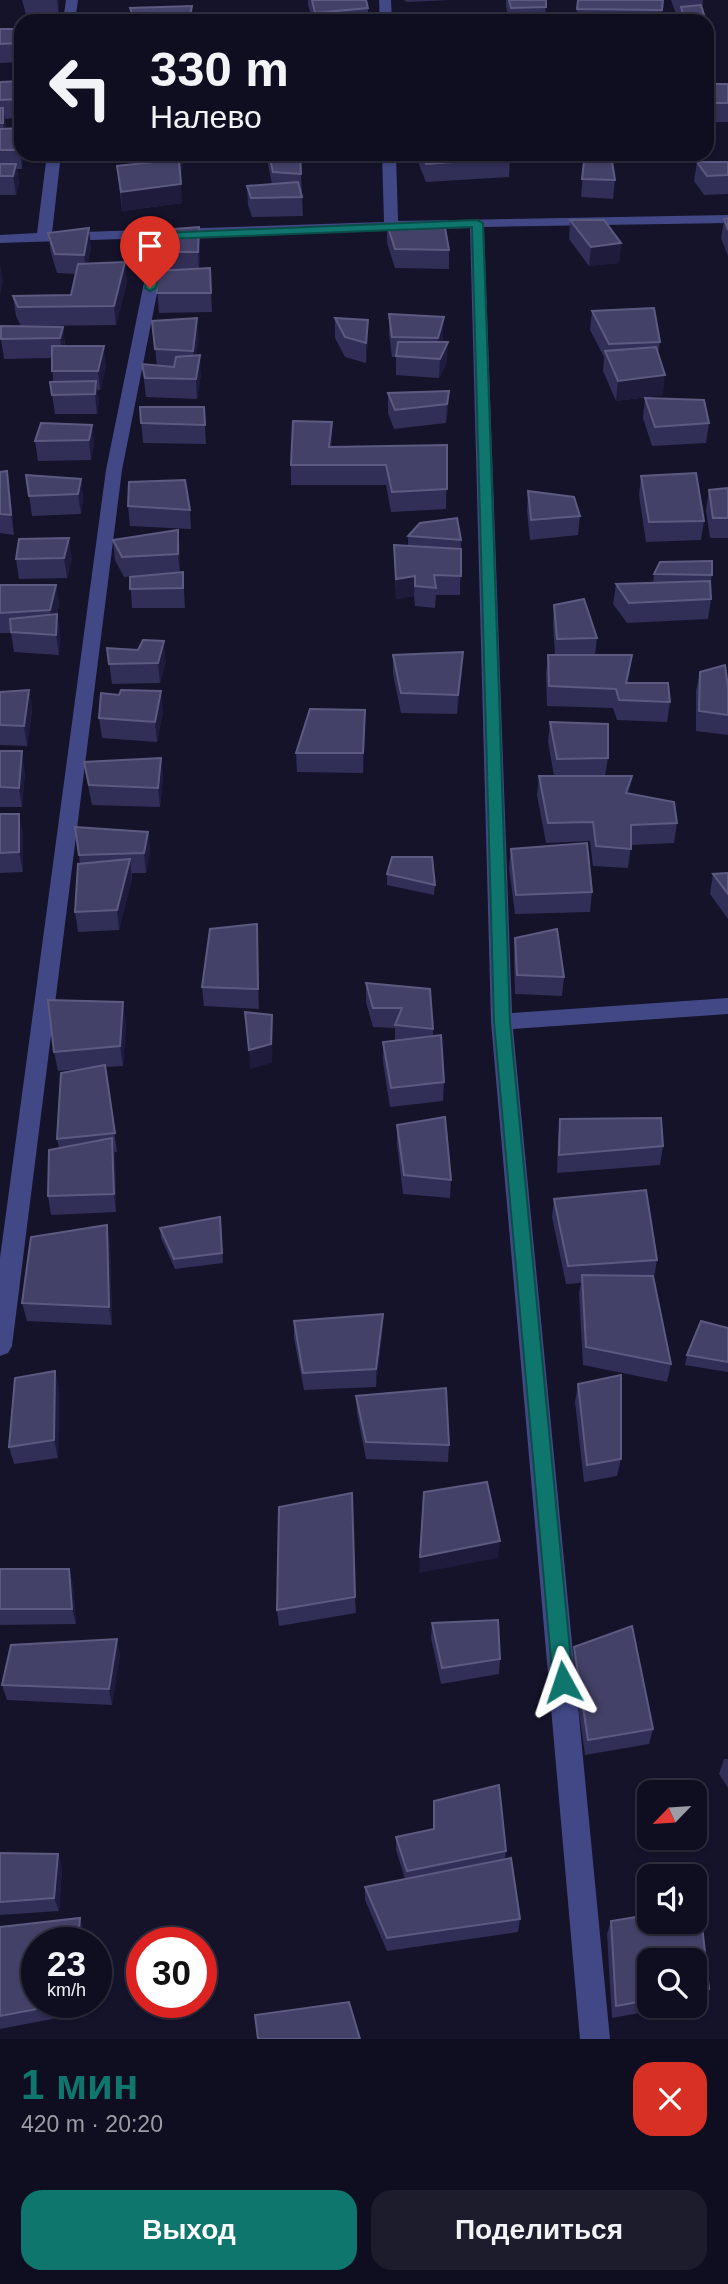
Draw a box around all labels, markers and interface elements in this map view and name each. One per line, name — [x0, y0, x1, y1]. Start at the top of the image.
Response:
icon: left — [35, 42, 126, 133]
text: 330 m — [150, 42, 289, 96]
text: Налево — [150, 99, 262, 135]
pin — [120, 216, 180, 288]
icon: arrive — [131, 227, 169, 265]
position arrow — [526, 1645, 600, 1719]
north arrow — [637, 1780, 707, 1850]
map controls — [637, 1780, 707, 2018]
button: sound — [637, 1864, 707, 1934]
speed limit sign: 30 — [126, 1927, 217, 2018]
text: 23 — [47, 1944, 86, 1983]
button: search — [637, 1948, 707, 2018]
text: km/h — [47, 1980, 86, 2000]
text: 1 мин — [21, 2061, 138, 2108]
button: close — [633, 2062, 707, 2136]
text: 420 m · 20:20 — [21, 2111, 163, 2137]
button: Выход — [21, 2190, 357, 2270]
button: Поделиться — [371, 2190, 707, 2270]

